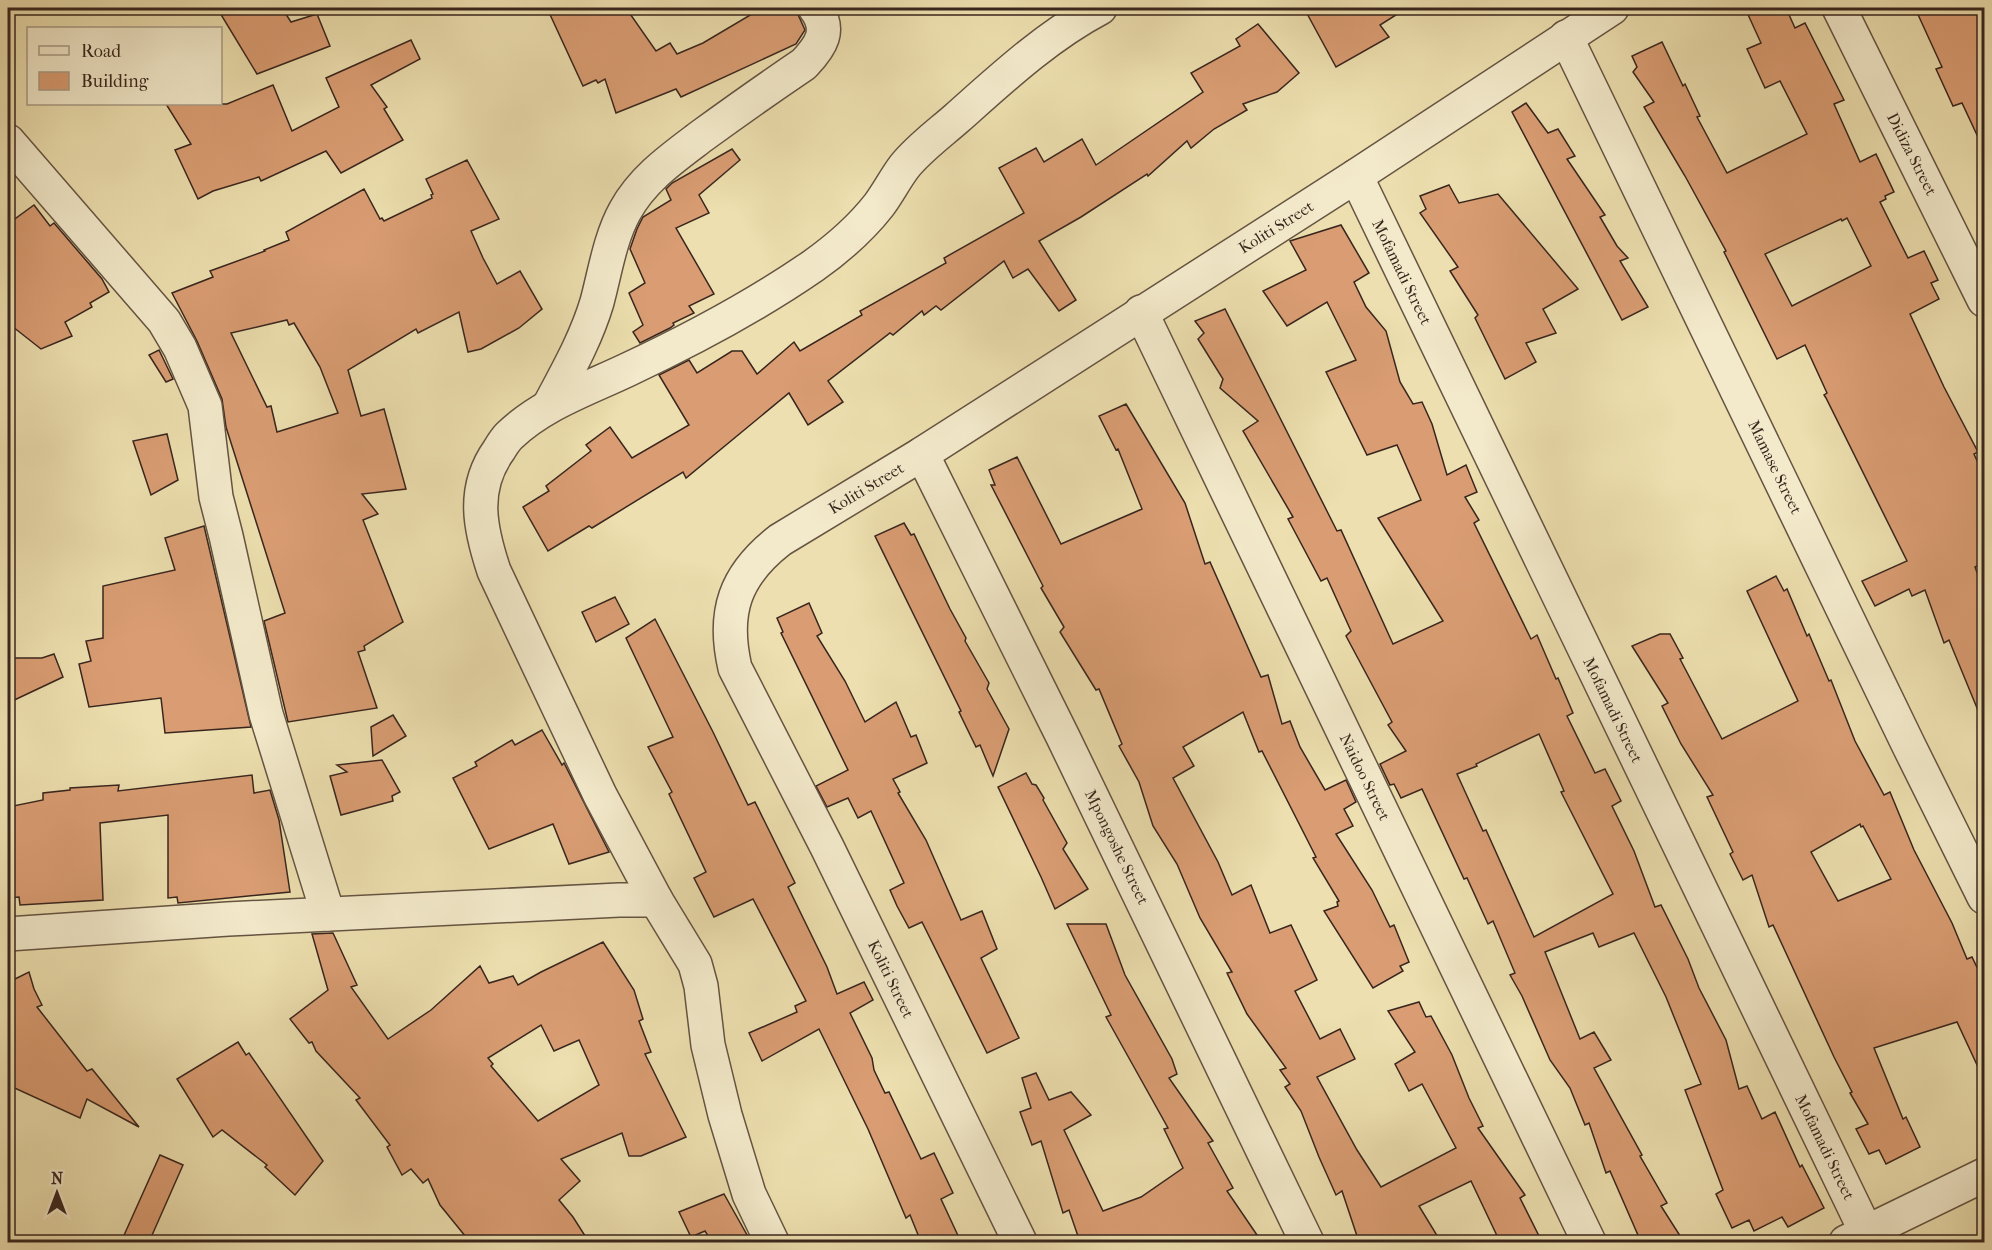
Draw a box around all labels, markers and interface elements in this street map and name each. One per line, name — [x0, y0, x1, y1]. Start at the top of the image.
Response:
legend — [27, 27, 222, 105]
text: Road — [81, 41, 121, 62]
text: Building — [81, 71, 149, 92]
street label: Didiza Street — [1883, 109, 1941, 199]
street label: Koliti Street — [1235, 196, 1317, 257]
street label: Mofamadi Street — [1368, 216, 1436, 328]
street label: Mamase Street — [1744, 417, 1806, 517]
street label: Koliti Street — [825, 458, 907, 518]
street label: Mofamadi Street — [1579, 654, 1647, 766]
street label: Naidoo Street — [1336, 730, 1394, 824]
street label: Mpongoshe Street — [1081, 786, 1153, 908]
street label: Koliti Street — [864, 937, 918, 1021]
street label: Mofamadi Street — [1791, 1091, 1859, 1203]
north arrow — [27, 1163, 87, 1223]
text: N — [51, 1169, 64, 1188]

